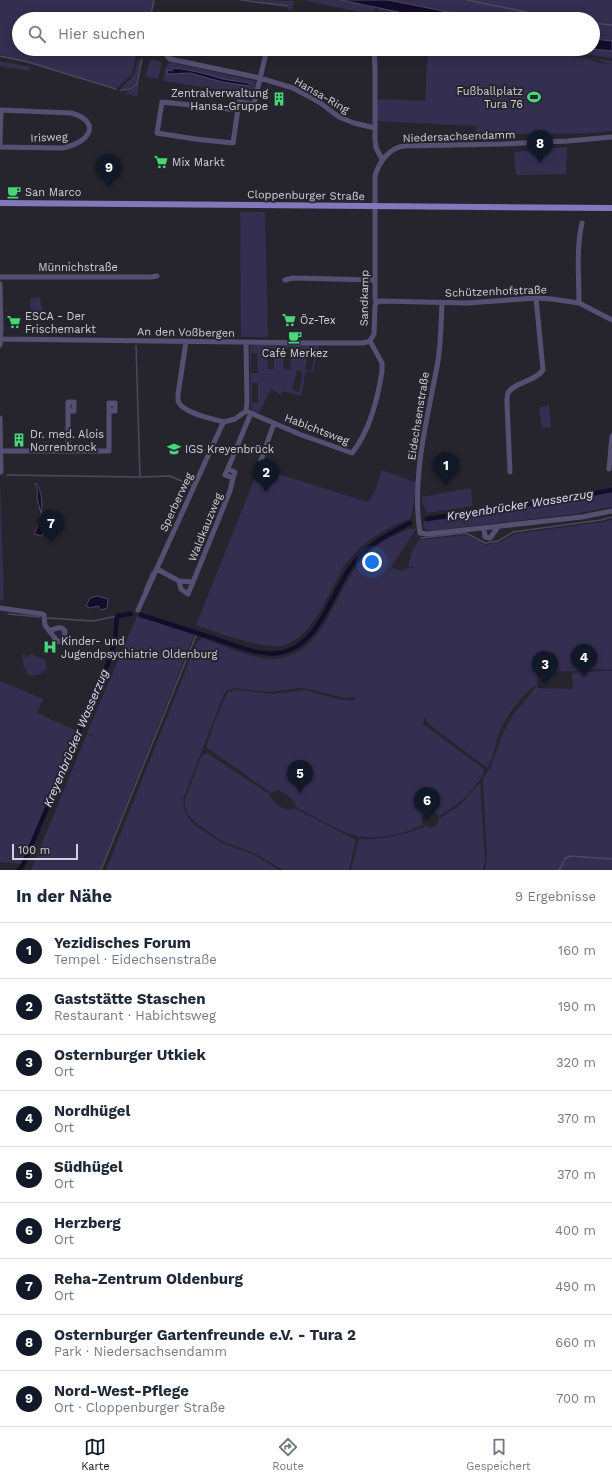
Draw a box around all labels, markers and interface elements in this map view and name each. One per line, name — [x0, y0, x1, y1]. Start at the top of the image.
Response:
search box — [12, 12, 600, 56]
icon: search — [26, 23, 48, 45]
text: Hier suchen — [58, 25, 145, 43]
street label: Hansa-Ring — [292, 74, 352, 116]
place label: Fußballplatz Tura 76 — [457, 85, 523, 111]
place label: Zentralverwaltung Hansa-Gruppe — [171, 87, 268, 113]
sports icon: Fußballplatz Tura 76 — [526, 89, 542, 105]
building icon: Zentralverwaltung Hansa-Gruppe — [271, 91, 287, 107]
street label: Niedersachsendamm — [402, 128, 516, 145]
street label: Irisweg — [30, 130, 68, 145]
pin: 8 — [527, 130, 553, 163]
pin: 9 — [96, 154, 122, 187]
supermarket icon: Mix Markt — [153, 154, 169, 170]
place label: Mix Markt — [172, 156, 225, 169]
cafe icon: San Marco — [6, 184, 22, 200]
place label: San Marco — [25, 186, 81, 199]
street label: Cloppenburger Straße — [247, 188, 365, 203]
street label: Münnichstraße — [38, 261, 118, 274]
street label: Sandkamp — [358, 269, 371, 326]
street label: Schützenhofstraße — [445, 283, 547, 300]
place label: ESCA - Der Frischemarkt — [25, 310, 96, 336]
supermarket icon: Öz-Tex — [281, 312, 297, 328]
place label: Öz-Tex — [300, 313, 336, 327]
supermarket icon: ESCA - Der Frischemarkt — [6, 314, 22, 330]
street label: An den Voßbergen — [137, 325, 235, 340]
cafe icon: Café Merkez — [287, 329, 303, 345]
place label: Café Merkez — [262, 347, 328, 360]
street label: Eidechsenstraße — [405, 371, 432, 461]
street label: Habichtsweg — [283, 411, 351, 448]
place label: Dr. med. Alois Norrenbrock — [30, 428, 104, 454]
building icon: Dr. med. Alois Norrenbrock — [11, 432, 27, 448]
school or university icon: IGS Kreyenbrück — [166, 441, 182, 457]
place label: IGS Kreyenbrück — [185, 443, 274, 456]
pin: 1 — [433, 452, 459, 485]
pin: 2 — [253, 459, 279, 492]
street label: Sperberweg — [157, 470, 196, 534]
water label: Kreyenbrücker Wasserzug — [445, 486, 595, 524]
street label: Waldkauzweg — [186, 491, 225, 563]
pin: 7 — [38, 510, 64, 543]
your location — [362, 552, 382, 572]
place label: Kinder- und Jugendpsychiatrie Oldenburg — [61, 635, 217, 661]
hospital icon: Kinder- und Jugendpsychiatrie Oldenburg — [42, 639, 58, 655]
pin: 4 — [571, 644, 597, 677]
pin: 3 — [532, 651, 558, 684]
water label: Kreyenbrücker Wasserzug — [41, 667, 111, 809]
pin: 5 — [287, 760, 313, 793]
pin: 6 — [414, 787, 440, 820]
scale bar — [12, 842, 78, 861]
text: 100 m — [18, 844, 50, 857]
text: In der Nähe — [16, 886, 112, 906]
text: 9 Ergebnisse — [515, 889, 596, 904]
text: Yezidisches Forum — [54, 934, 191, 952]
text: 1 — [26, 943, 32, 958]
text: 160 m — [558, 943, 596, 958]
text: Tempel · Eidechsenstraße — [54, 952, 217, 967]
text: Gaststätte Staschen — [54, 990, 205, 1008]
text: 2 — [25, 999, 33, 1014]
text: 190 m — [558, 999, 596, 1014]
text: Restaurant · Habichtsweg — [54, 1008, 216, 1023]
text: Osternburger Utkiek — [54, 1046, 206, 1064]
text: 3 — [25, 1055, 33, 1070]
text: 320 m — [556, 1055, 596, 1070]
text: Ort — [54, 1064, 74, 1079]
text: Nordhügel — [54, 1102, 130, 1120]
text: 4 — [25, 1111, 33, 1126]
text: 370 m — [557, 1111, 596, 1126]
text: Ort — [54, 1120, 74, 1135]
text: Südhügel — [54, 1158, 123, 1176]
text: 5 — [25, 1167, 33, 1182]
text: 370 m — [557, 1167, 596, 1182]
text: Ort — [54, 1176, 74, 1191]
text: Herzberg — [54, 1214, 121, 1232]
text: 6 — [25, 1223, 33, 1238]
text: 400 m — [555, 1223, 596, 1238]
text: Ort — [54, 1232, 74, 1247]
text: Reha-Zentrum Oldenburg — [54, 1270, 243, 1288]
text: 7 — [25, 1279, 33, 1294]
text: 490 m — [555, 1279, 596, 1294]
text: Ort — [54, 1288, 74, 1303]
text: Osternburger Gartenfreunde e.V. - Tura 2 — [54, 1326, 356, 1344]
text: 8 — [25, 1335, 33, 1350]
text: 660 m — [555, 1335, 596, 1350]
text: Park · Niedersachsendamm — [54, 1344, 227, 1359]
text: Nord-West-Pflege — [54, 1382, 189, 1400]
text: 9 — [25, 1391, 33, 1406]
text: 700 m — [556, 1391, 596, 1406]
text: Ort · Cloppenburger Straße — [54, 1400, 225, 1415]
tab: Karte — [81, 1436, 110, 1473]
tab: Route — [272, 1436, 304, 1473]
tab: Gespeichert — [466, 1436, 531, 1473]

